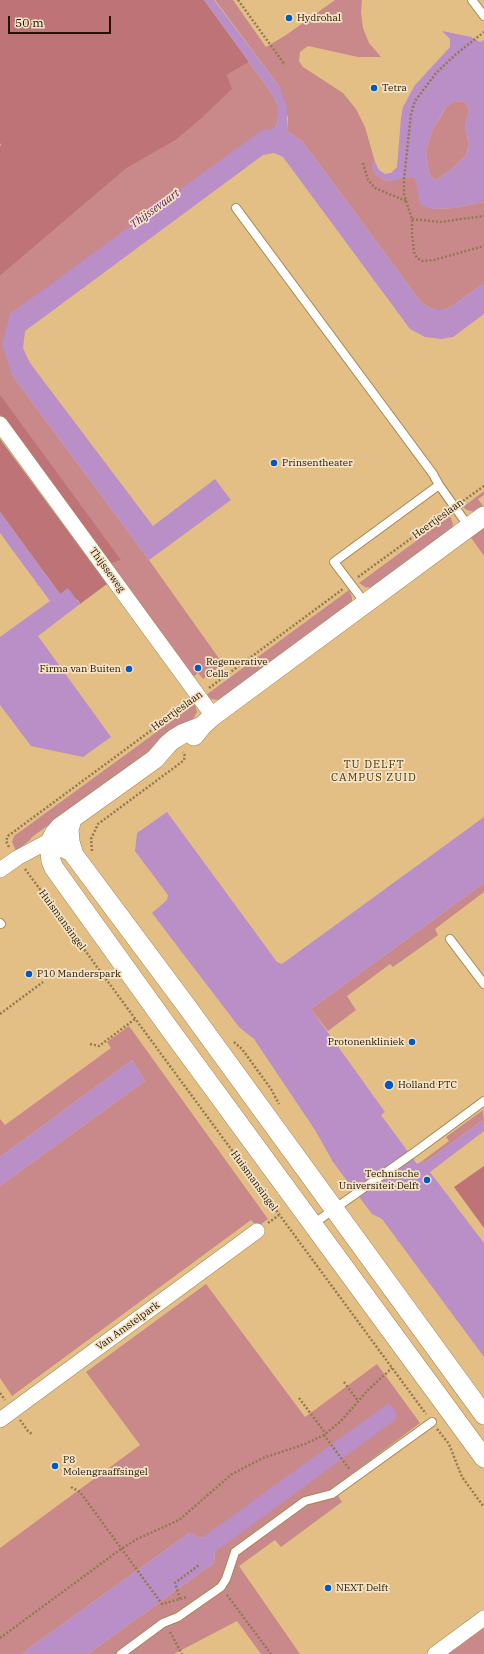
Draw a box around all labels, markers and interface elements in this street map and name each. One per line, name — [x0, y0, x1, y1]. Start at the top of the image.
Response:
scale bar — [10, 8, 113, 34]
place label: Hydrohal — [297, 12, 341, 24]
marker: Hydrohal — [284, 13, 294, 23]
text: 50 m — [15, 15, 44, 30]
place label: Tetra — [382, 82, 407, 94]
marker: Tetra — [369, 83, 379, 93]
water label: Thijssevaart — [128, 187, 182, 231]
place label: Prinsentheater — [282, 457, 353, 469]
marker: Prinsentheater — [269, 458, 279, 468]
street label: Heertjeslaan — [410, 496, 466, 542]
street label: Thijsseweg — [87, 545, 127, 595]
place label: Regenerative Cells — [206, 656, 267, 680]
place label: Firma van Buiten — [40, 663, 121, 675]
marker: Regenerative Cells — [193, 663, 203, 673]
marker: Firma van Buiten — [124, 664, 134, 674]
street label: Heertjeslaan — [149, 688, 205, 734]
district label: TU DELFT CAMPUS ZUID — [331, 758, 417, 784]
street label: Huismansingel — [36, 887, 88, 953]
place label: P10 Manderspark — [37, 968, 121, 980]
marker: P10 Manderspark — [24, 969, 34, 979]
place label: Protonenkliniek — [328, 1036, 404, 1048]
marker: Protonenkliniek — [407, 1037, 417, 1047]
marker: Holland PTC — [383, 1079, 395, 1091]
place label: Holland PTC — [398, 1079, 457, 1091]
street label: Huismansingel — [228, 1148, 280, 1214]
place label: Technische Universiteit Delft — [339, 1168, 419, 1192]
marker: Technische Universiteit Delft — [422, 1175, 432, 1185]
street label: Van Amstelpark — [94, 1299, 162, 1353]
place label: P8 Molengraaffsingel — [63, 1454, 148, 1478]
marker: P8 Molengraaffsingel — [50, 1461, 60, 1471]
place label: NEXT Delft — [336, 1582, 388, 1594]
marker: NEXT Delft — [323, 1583, 333, 1593]

